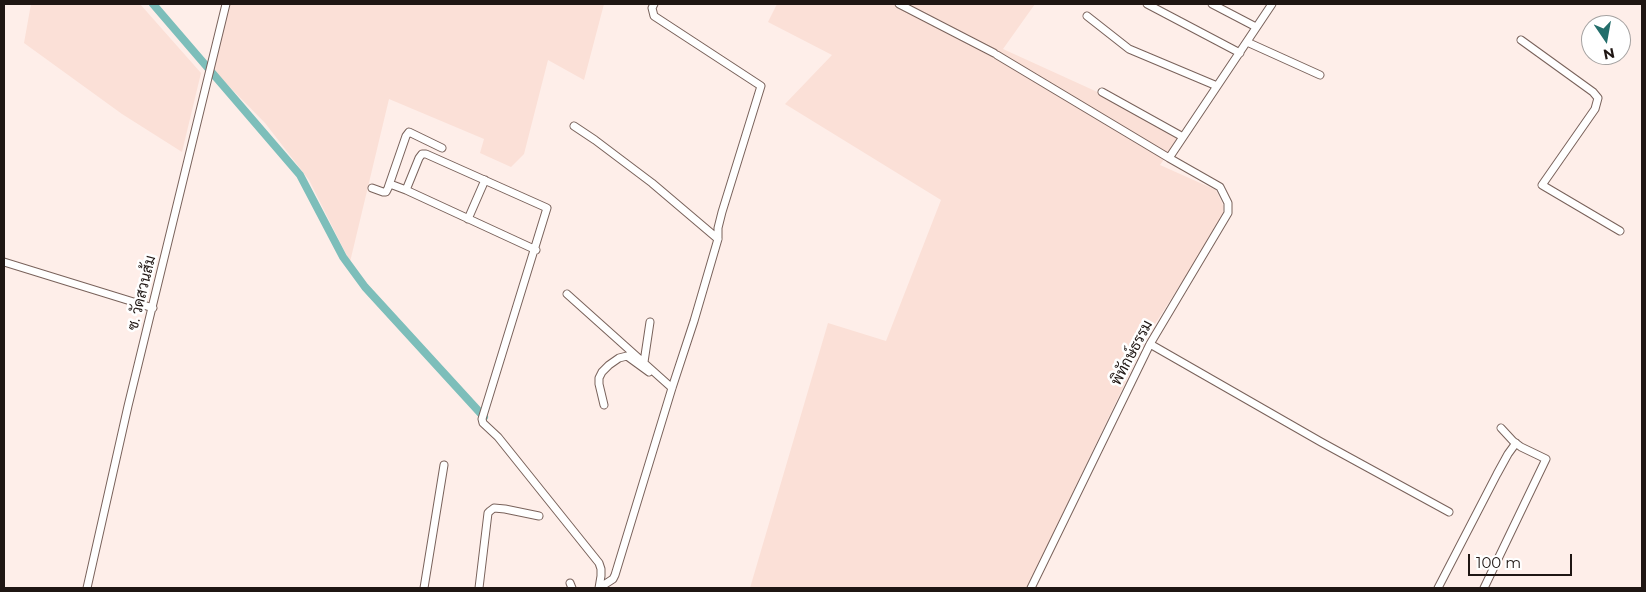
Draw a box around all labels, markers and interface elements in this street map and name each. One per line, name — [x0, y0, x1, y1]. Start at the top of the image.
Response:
north arrow — [1581, 15, 1631, 65]
text: N — [1602, 44, 1616, 64]
street label: ซ. วัดสวนส้ม — [124, 254, 160, 332]
street label: พิทักษ์ธรรม — [1107, 317, 1157, 389]
scale bar — [1471, 544, 1575, 576]
text: 100 m — [1476, 553, 1521, 572]

